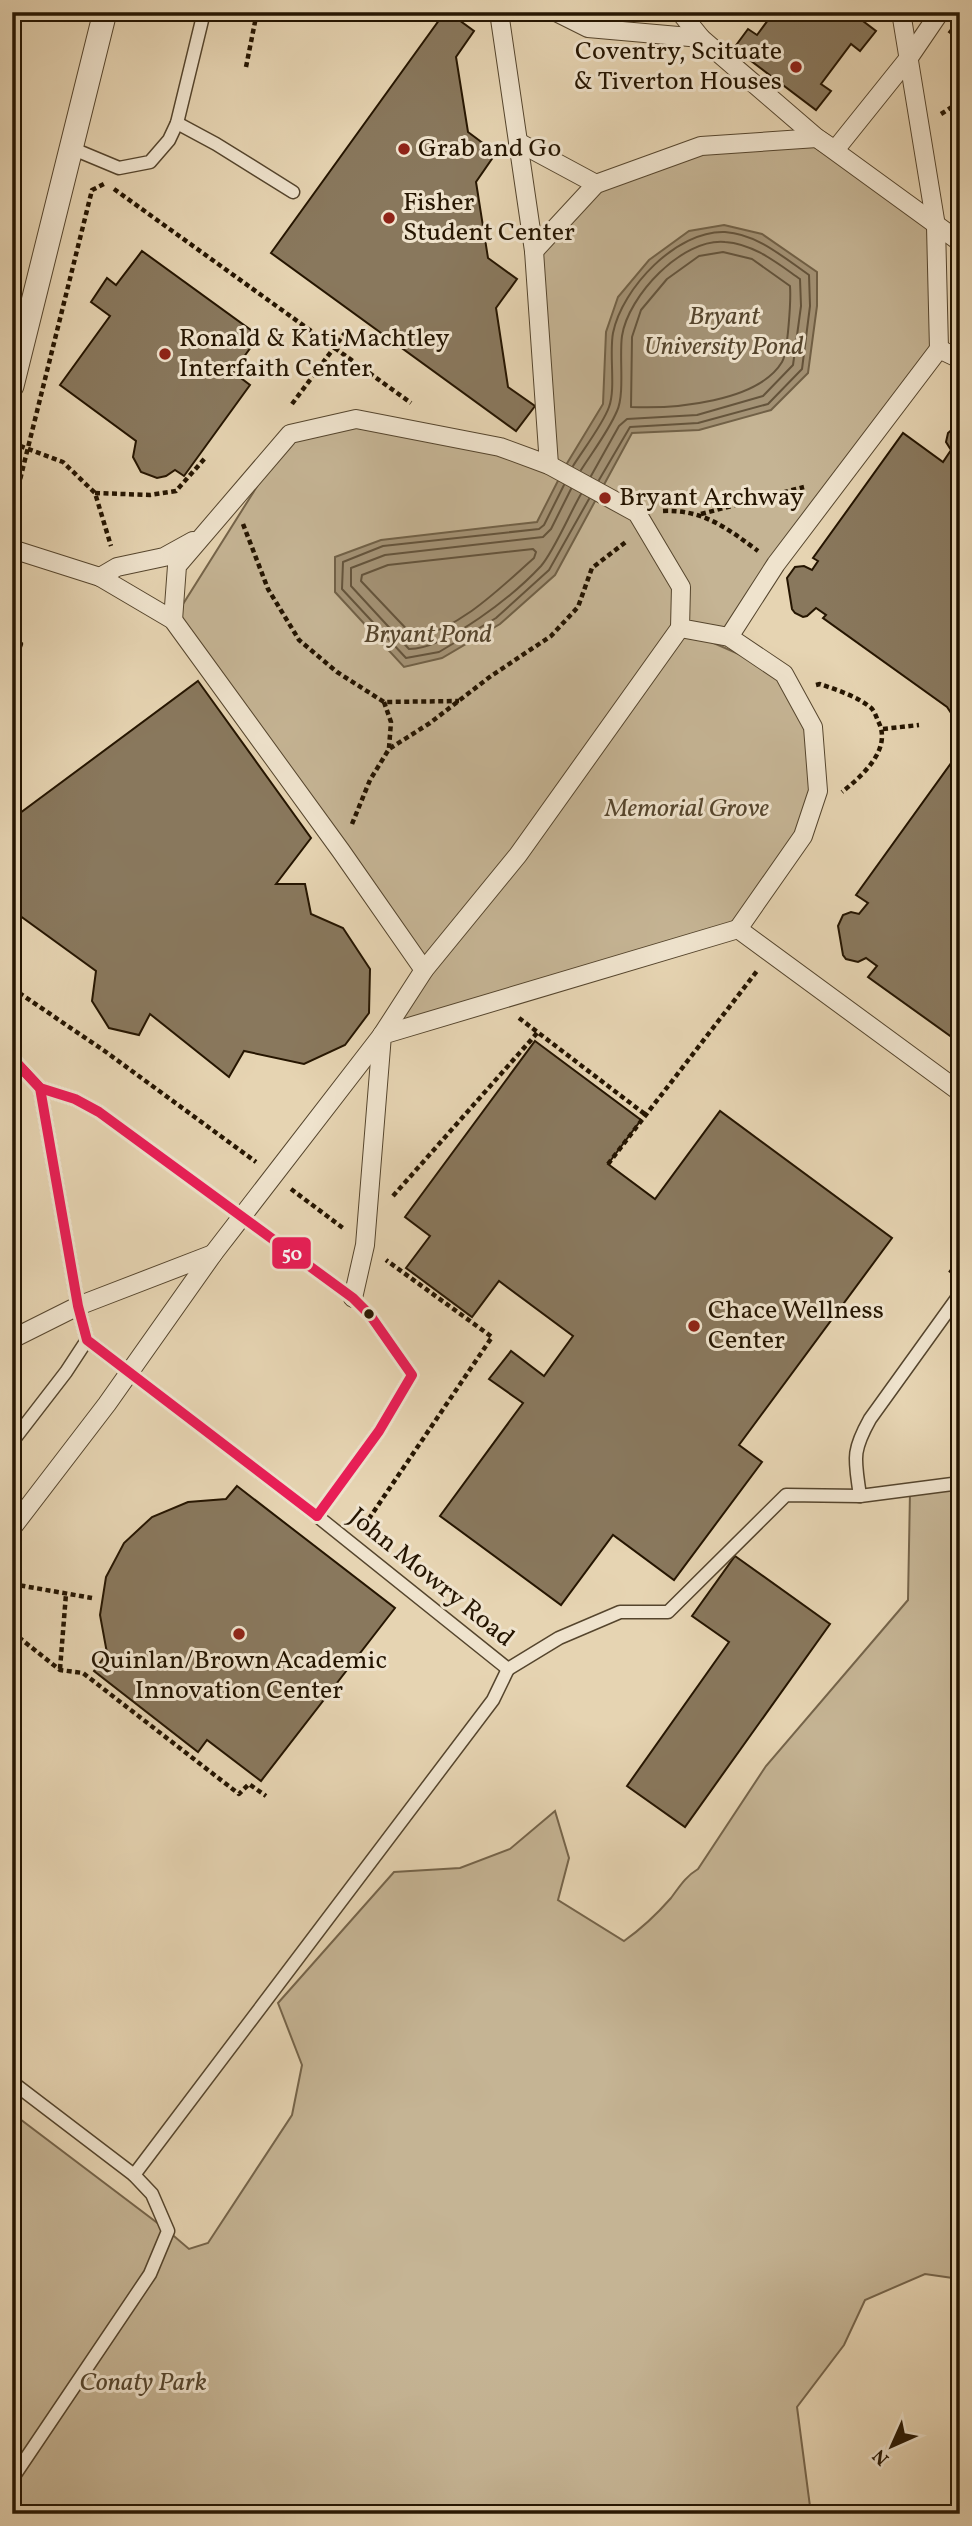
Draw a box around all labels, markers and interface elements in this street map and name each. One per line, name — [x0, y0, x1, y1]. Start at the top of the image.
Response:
place label: Coventry, Scituate & Tiverton Houses — [574, 34, 782, 100]
marker: Coventry, Scituate & Tiverton Houses — [788, 59, 804, 75]
place label: Grab and Go — [418, 131, 561, 167]
marker: Grab and Go — [396, 141, 412, 157]
place label: Fisher Student Center — [403, 185, 575, 251]
marker: Fisher Student Center — [381, 210, 397, 226]
park label: Bryant University Pond — [644, 299, 804, 365]
place label: Ronald & Kati Machtley Interfaith Center — [179, 321, 450, 387]
marker: Ronald & Kati Machtley Interfaith Center — [157, 346, 173, 362]
place label: Bryant Archway — [619, 480, 804, 516]
marker: Bryant Archway — [597, 490, 613, 506]
park label: Bryant Pond — [364, 617, 493, 653]
park label: Memorial Grove — [604, 791, 770, 827]
line badge: 50 — [271, 1236, 312, 1270]
text: 50 — [282, 1242, 303, 1268]
place label: Chace Wellness Center — [708, 1293, 884, 1359]
unlabelled marker — [362, 1307, 376, 1321]
marker: Chace Wellness Center — [686, 1318, 702, 1334]
street label: John Mowry Road — [340, 1500, 522, 1656]
marker: Quinlan/Brown Academic Innovation Center — [231, 1626, 247, 1642]
place label: Quinlan/Brown Academic Innovation Center — [91, 1643, 387, 1709]
park label: Conaty Park — [79, 2365, 207, 2401]
north arrow — [856, 2410, 926, 2480]
text: N — [867, 2442, 895, 2471]

